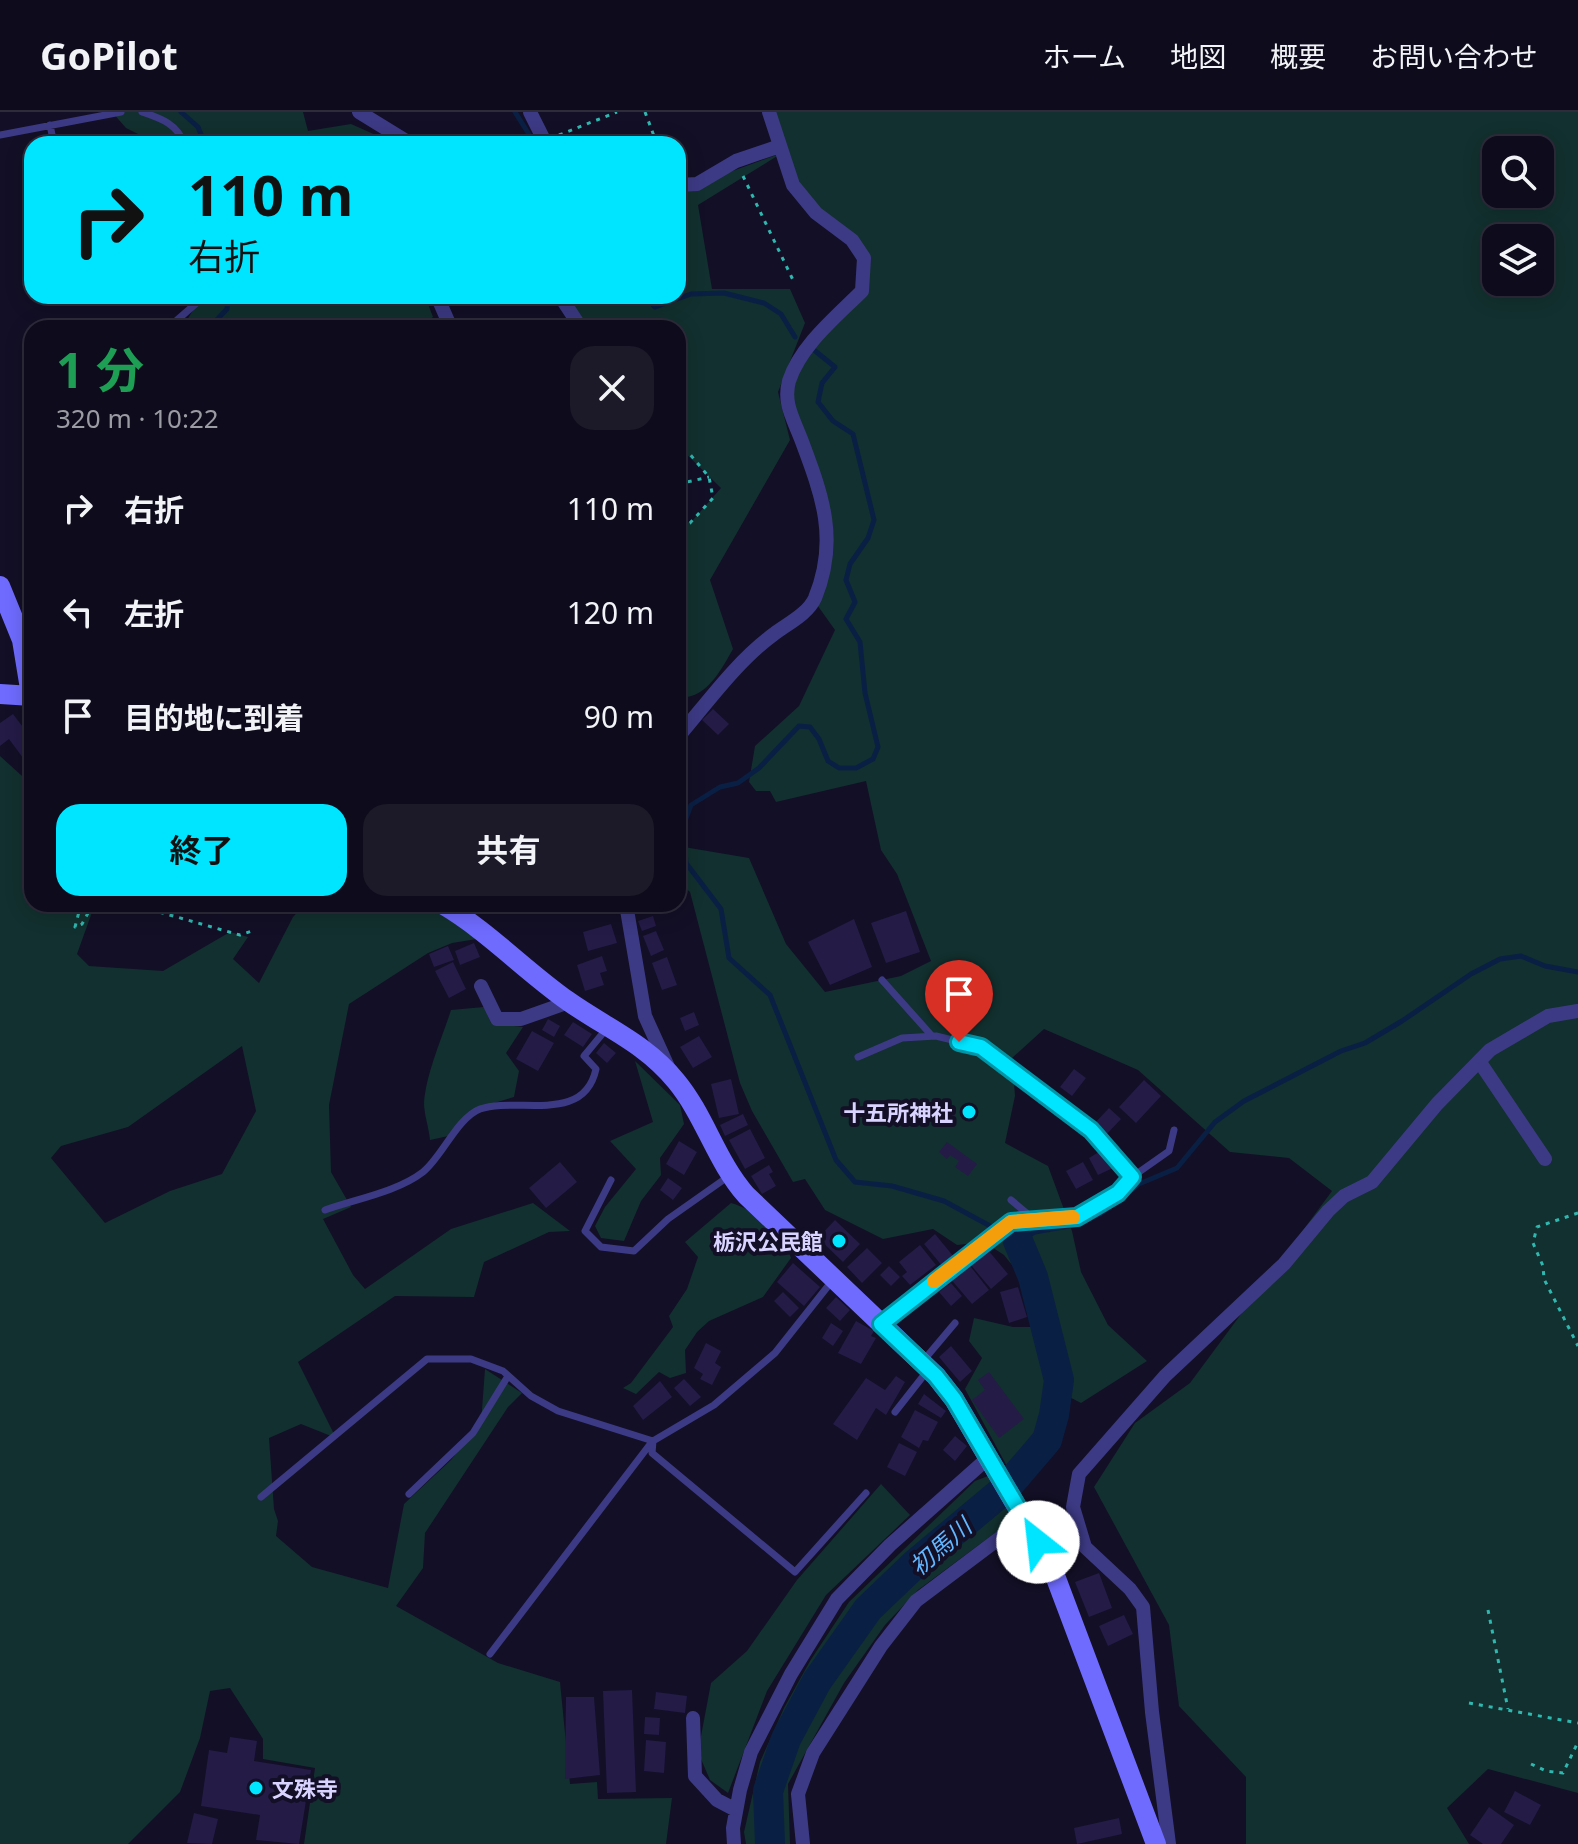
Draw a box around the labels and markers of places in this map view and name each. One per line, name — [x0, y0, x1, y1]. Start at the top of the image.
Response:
pin — [925, 960, 993, 1042]
place label: 十五所神社 — [843, 1097, 953, 1127]
marker: 十五所神社 — [960, 1103, 978, 1121]
place label: 栃沢公民館 — [713, 1226, 823, 1256]
marker: 栃沢公民館 — [830, 1232, 848, 1250]
place label: 文殊寺 — [272, 1773, 338, 1803]
marker: 文殊寺 — [247, 1779, 265, 1797]

